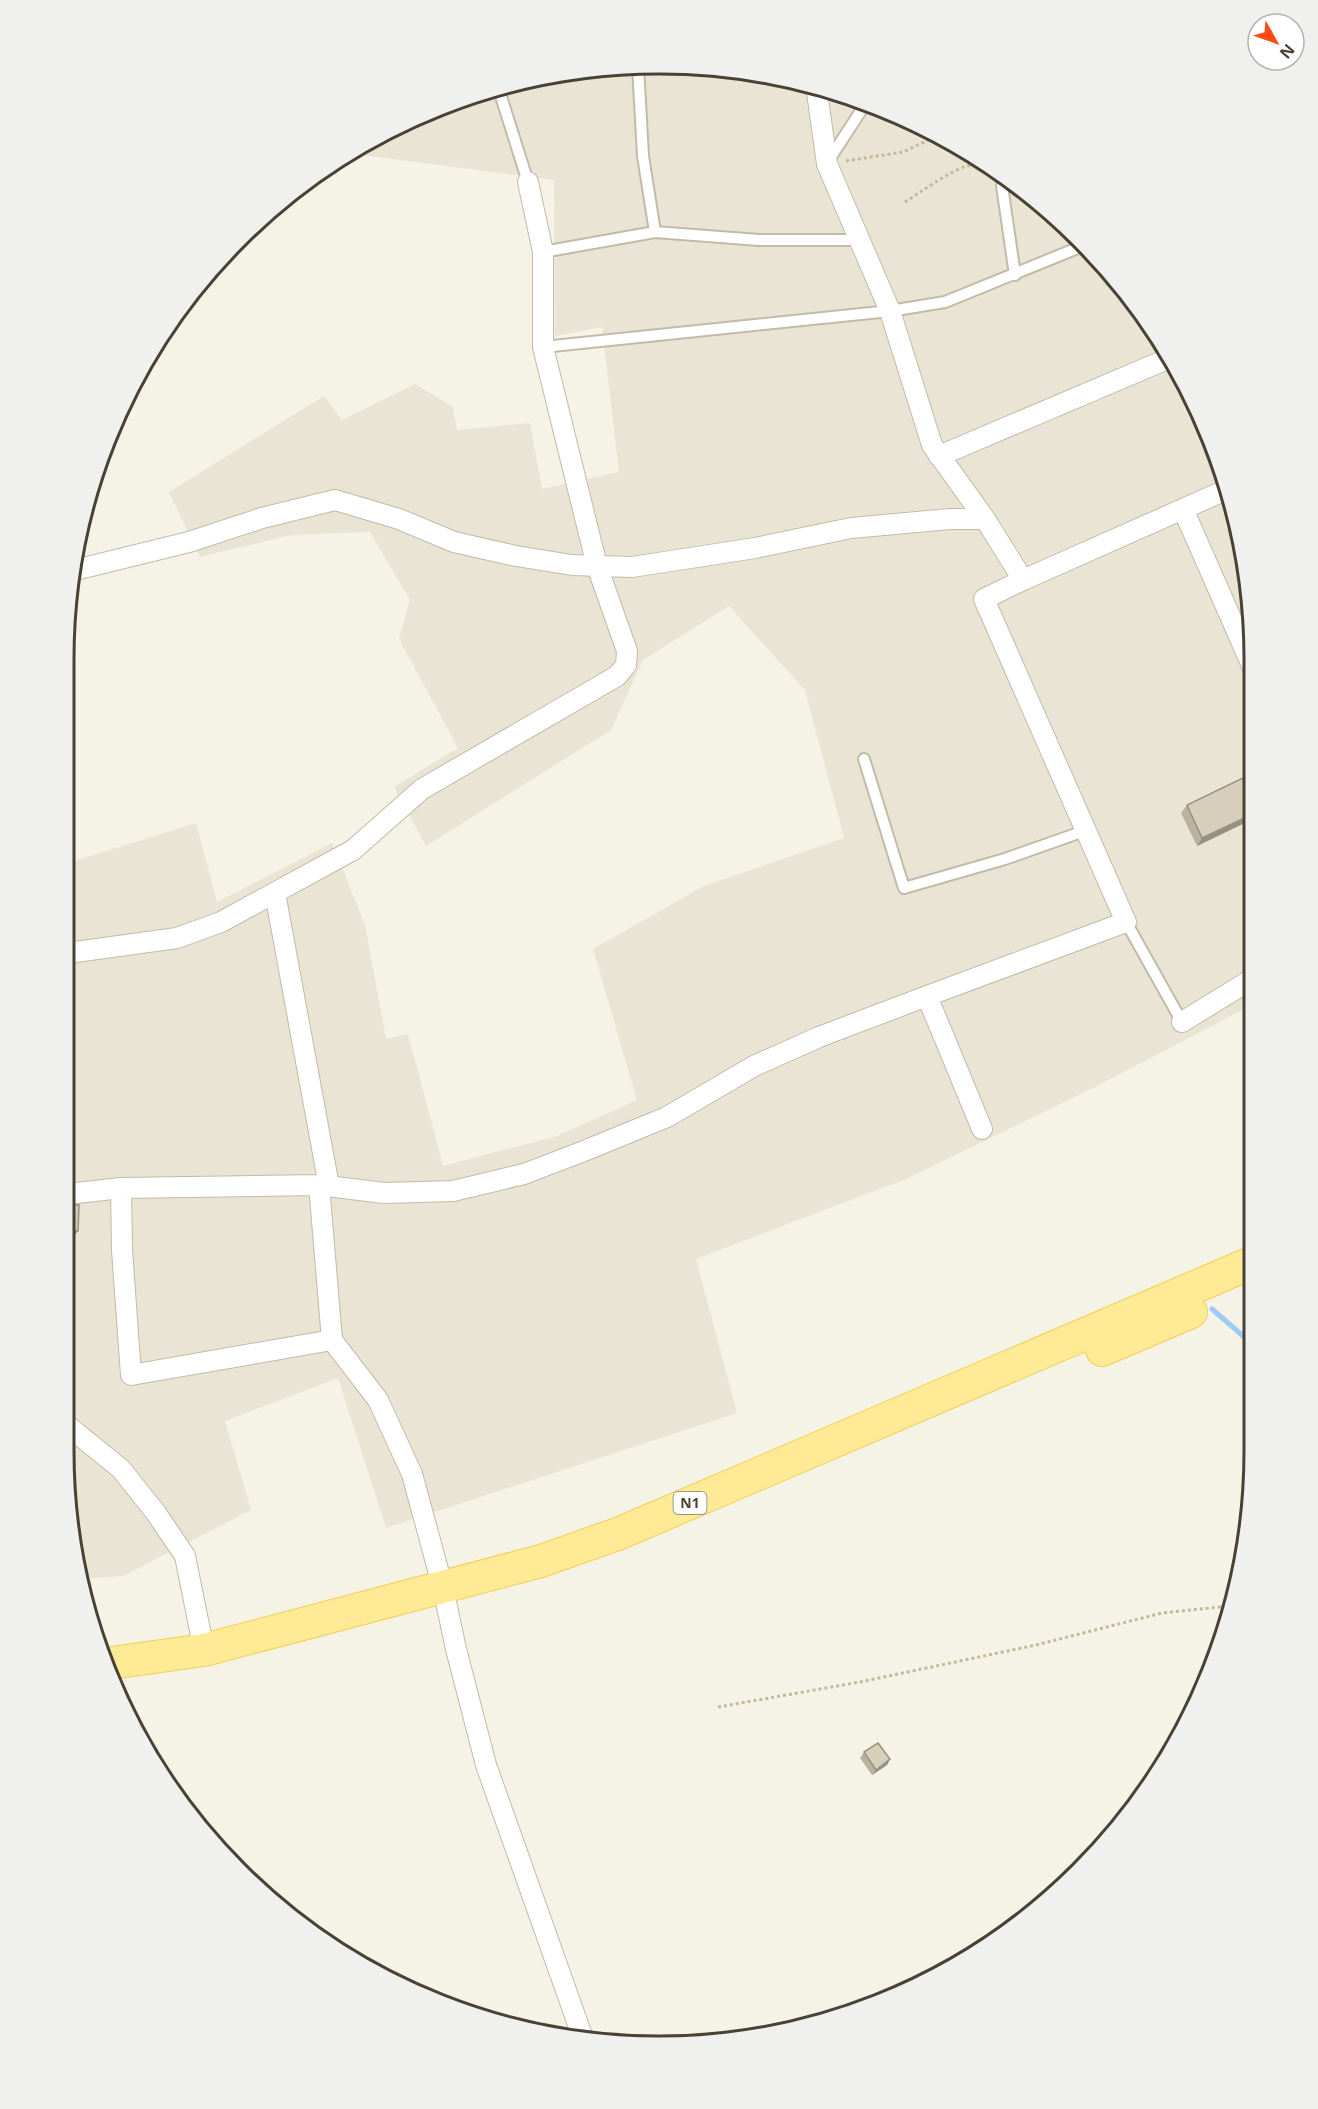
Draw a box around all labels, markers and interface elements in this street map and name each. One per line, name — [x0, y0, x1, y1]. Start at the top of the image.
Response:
north arrow — [1246, 12, 1306, 72]
text: N — [1275, 40, 1300, 64]
road number: N1 — [674, 1492, 706, 1514]

